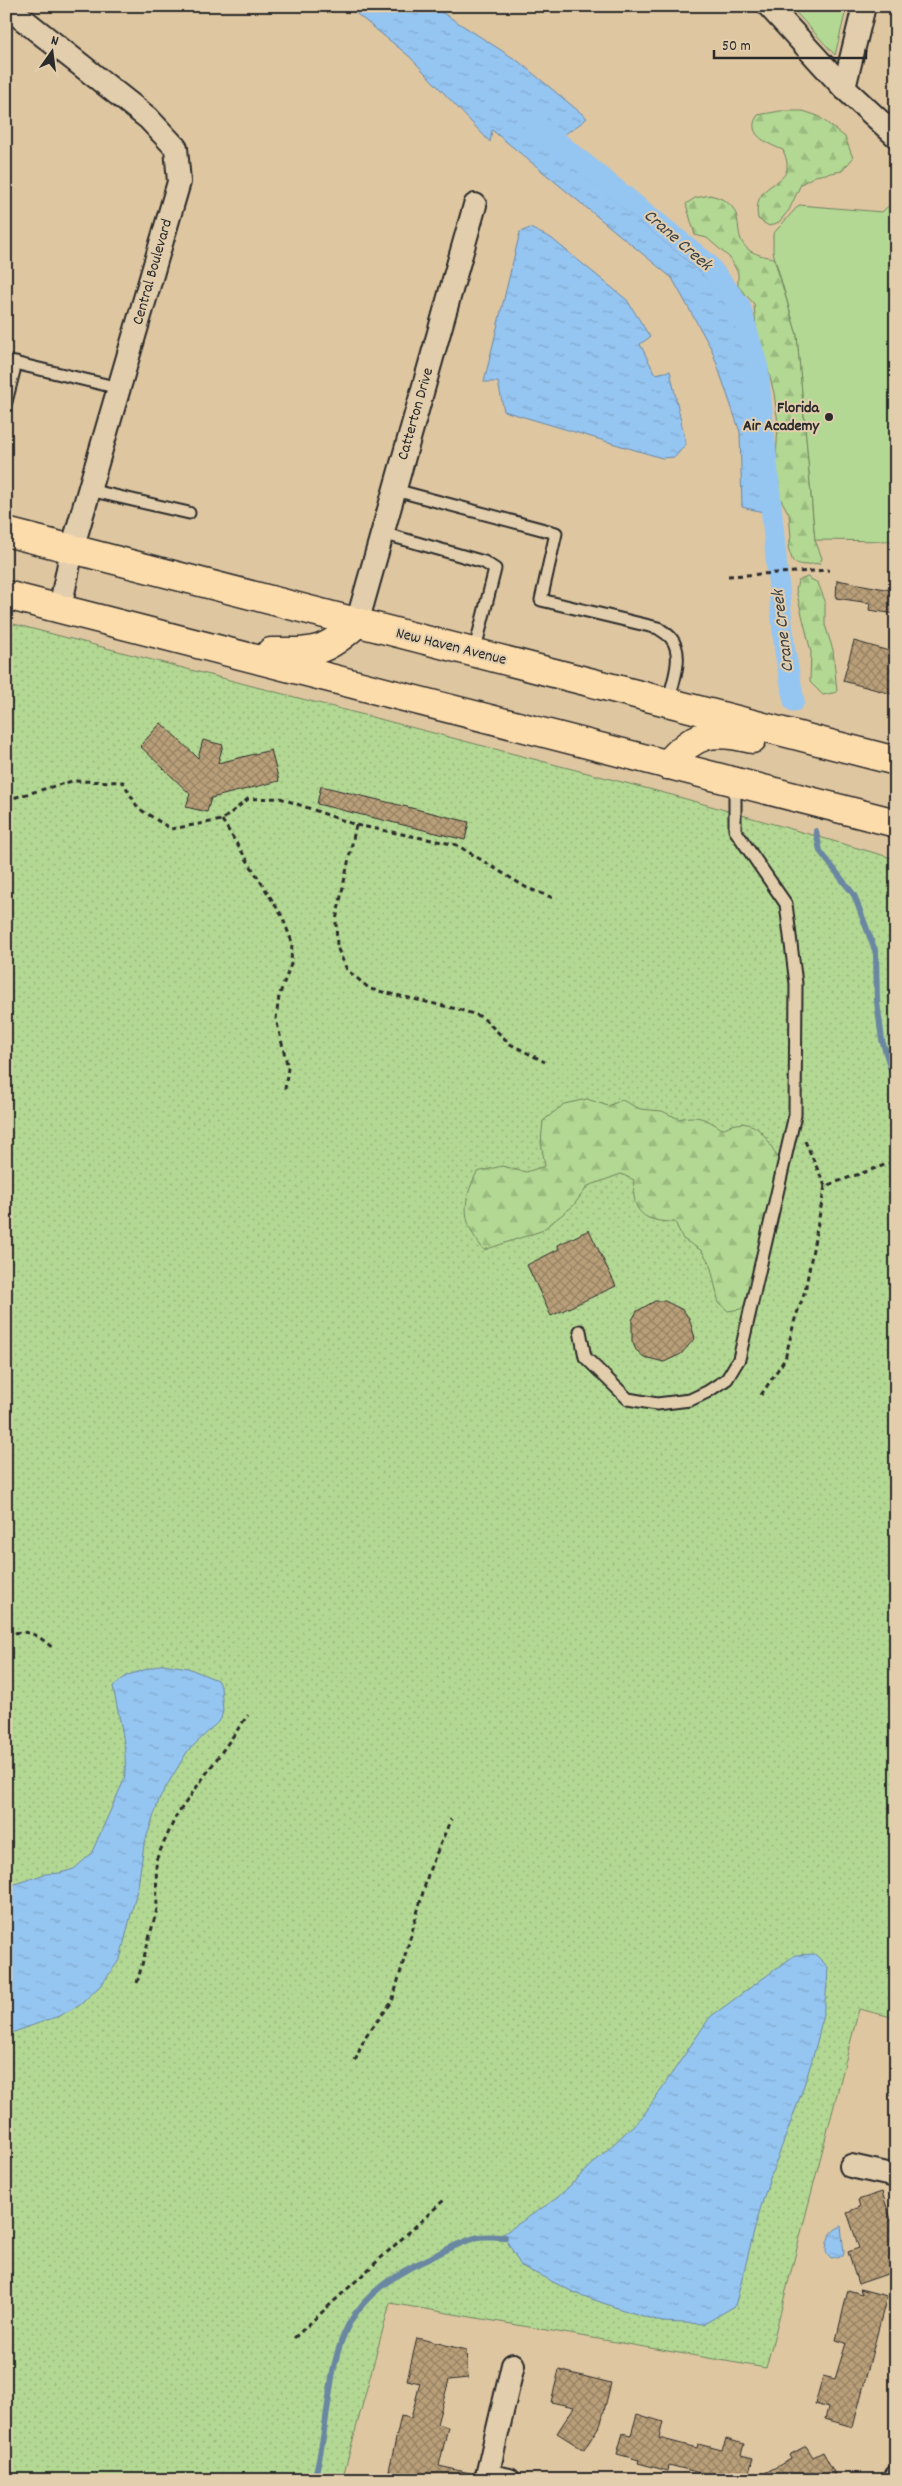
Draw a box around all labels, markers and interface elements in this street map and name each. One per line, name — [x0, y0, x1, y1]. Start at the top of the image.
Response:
north arrow — [28, 28, 78, 78]
scale bar — [714, 28, 867, 60]
text: N — [49, 31, 61, 52]
text: 50 m — [722, 36, 751, 58]
water label: Crane Creek — [637, 204, 718, 279]
street label: Central Boulevard — [127, 216, 179, 328]
street label: Catterton Drive — [392, 365, 440, 463]
place label: Florida Air Academy — [743, 397, 821, 438]
marker: Florida Air Academy — [823, 411, 835, 423]
water label: Crane Creek — [766, 587, 801, 674]
street label: New Haven Avenue — [393, 622, 509, 672]

